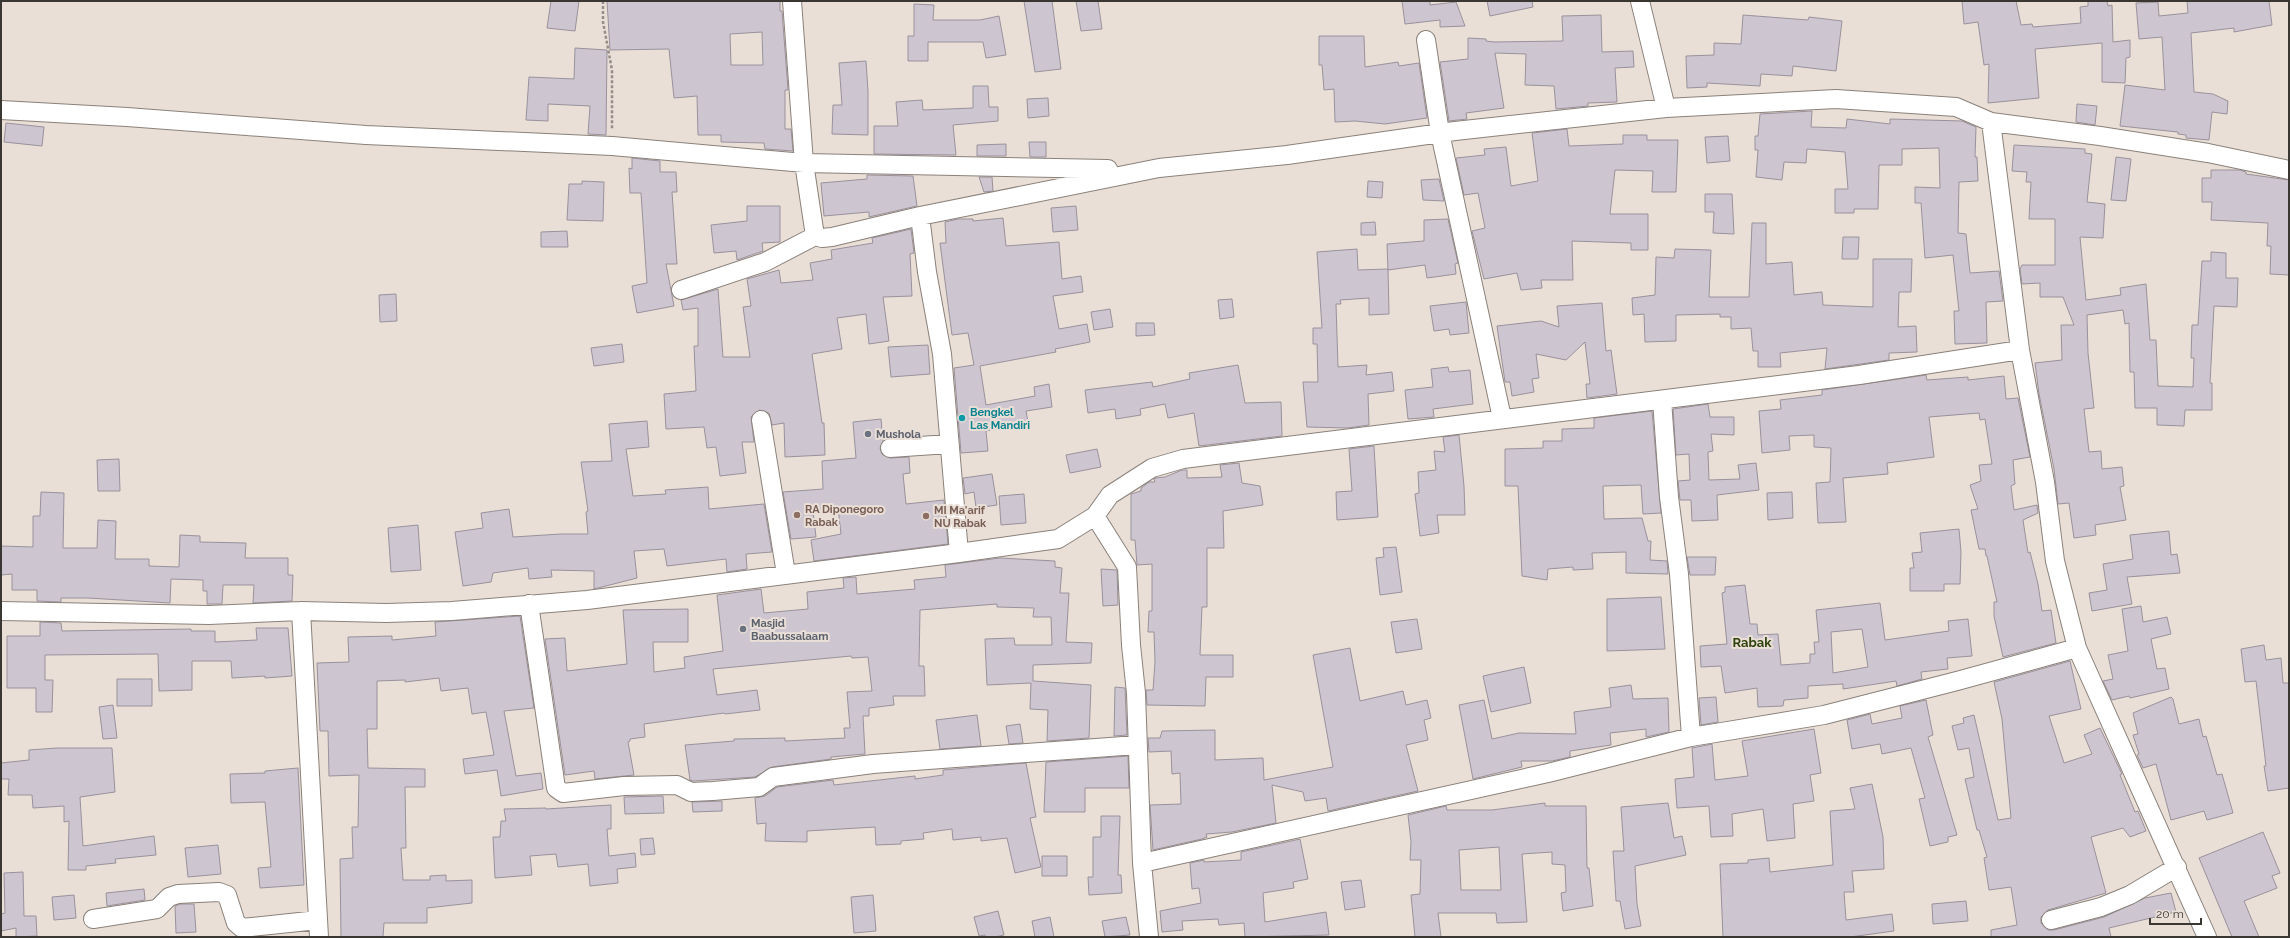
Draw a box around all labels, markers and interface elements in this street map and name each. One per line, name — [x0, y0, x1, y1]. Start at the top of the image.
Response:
place label: Bengkel Las Mandiri — [970, 406, 1030, 432]
marker: Bengkel Las Mandiri — [957, 413, 967, 423]
place label: Mushola — [876, 428, 921, 441]
marker: Mushola — [863, 429, 873, 439]
place label: RA Diponegoro Rabak — [805, 503, 884, 529]
place label: MI Ma'arif NU Rabak — [934, 504, 987, 530]
marker: RA Diponegoro Rabak — [792, 510, 802, 520]
marker: MI Ma'arif NU Rabak — [921, 511, 931, 521]
place label: Masjid Baabussalaam — [751, 617, 828, 643]
marker: Masjid Baabussalaam — [738, 624, 748, 634]
district label: Rabak — [1733, 635, 1772, 650]
scale bar — [2150, 900, 2201, 926]
text: 20 m — [2156, 907, 2184, 921]

